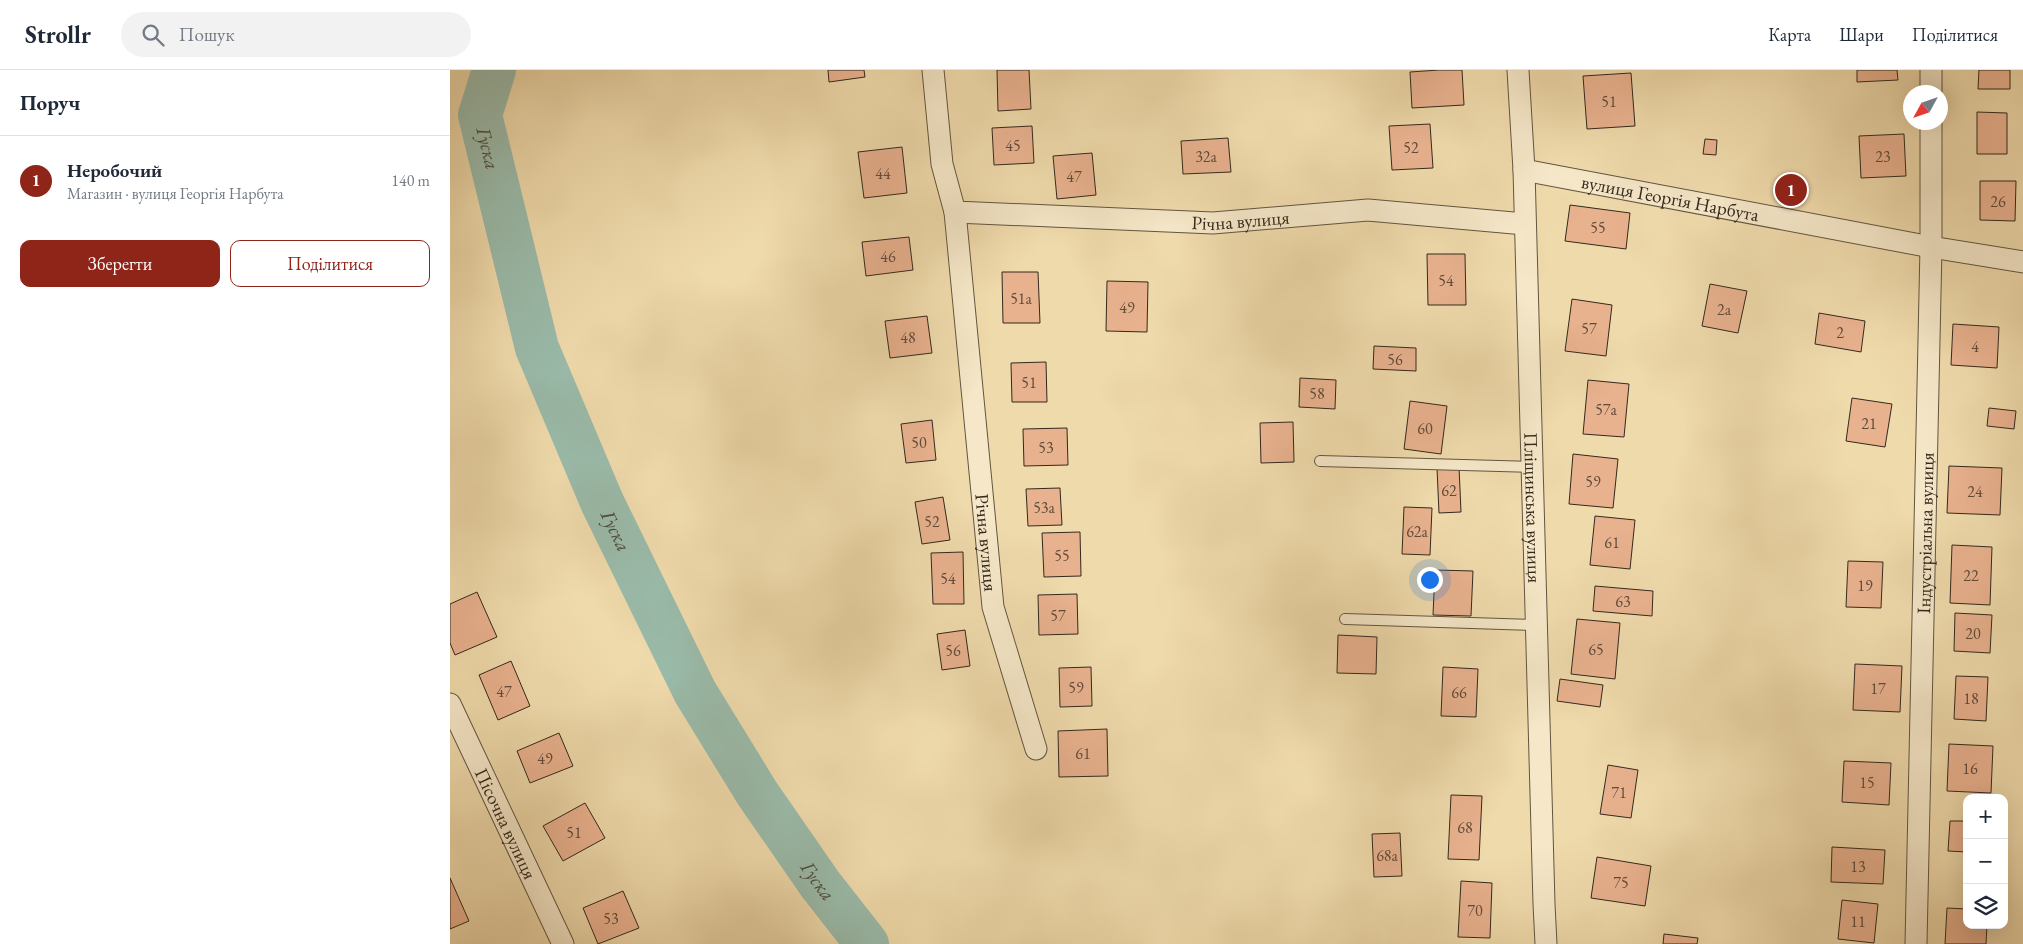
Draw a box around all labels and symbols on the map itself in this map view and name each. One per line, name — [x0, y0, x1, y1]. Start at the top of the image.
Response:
north arrow — [1903, 85, 1948, 130]
house number: 51 — [1601, 91, 1617, 112]
water label: Гуска — [470, 123, 506, 172]
house number: 45 — [1005, 135, 1021, 156]
house number: 52 — [1403, 137, 1419, 158]
house number: 32а — [1195, 146, 1217, 167]
house number: 23 — [1875, 146, 1891, 167]
house number: 44 — [875, 163, 891, 184]
house number: 47 — [1066, 166, 1082, 187]
street label: вулиця Георгія Нарбута — [1579, 169, 1762, 227]
pin: 1 — [1775, 171, 1807, 209]
house number: 26 — [1990, 191, 2006, 212]
street label: Річна вулиця — [1191, 205, 1291, 236]
house number: 55 — [1590, 217, 1606, 238]
house number: 46 — [880, 246, 896, 267]
house number: 54 — [1438, 270, 1454, 291]
house number: 51а — [1010, 288, 1032, 309]
house number: 49 — [1119, 297, 1135, 318]
house number: 2а — [1717, 299, 1732, 320]
house number: 57 — [1581, 318, 1597, 339]
house number: 2 — [1836, 322, 1844, 343]
house number: 48 — [900, 327, 916, 348]
house number: 4 — [1971, 336, 1979, 357]
house number: 56 — [1387, 349, 1403, 370]
house number: 51 — [1021, 372, 1037, 393]
house number: 58 — [1309, 383, 1325, 404]
house number: 57а — [1595, 399, 1617, 420]
house number: 21 — [1861, 413, 1877, 434]
house number: 60 — [1417, 418, 1433, 439]
house number: 50 — [911, 432, 927, 453]
street label: Пліщинська вулиця — [1518, 432, 1547, 584]
house number: 53 — [1038, 437, 1054, 458]
street label: Індустріальна вулиця — [1911, 452, 1940, 614]
house number: 59 — [1585, 471, 1601, 492]
house number: 62 — [1441, 480, 1457, 501]
house number: 24 — [1967, 481, 1983, 502]
street label: Річна вулиця — [969, 493, 1003, 593]
house number: 53а — [1033, 497, 1055, 518]
water label: Гуска — [594, 505, 637, 556]
house number: 52 — [924, 511, 940, 532]
house number: 62а — [1406, 521, 1428, 542]
house number: 61 — [1604, 532, 1620, 553]
house number: 55 — [1054, 545, 1070, 566]
house number: 22 — [1963, 565, 1979, 586]
your location — [1417, 567, 1443, 593]
house number: 54 — [940, 568, 956, 589]
house number: 19 — [1857, 575, 1873, 596]
house number: 63 — [1615, 591, 1631, 612]
house number: 57 — [1050, 605, 1066, 626]
house number: 20 — [1965, 623, 1981, 644]
house number: 65 — [1588, 639, 1604, 660]
house number: 56 — [945, 640, 961, 661]
house number: 59 — [1068, 677, 1084, 698]
house number: 17 — [1870, 678, 1886, 699]
house number: 47 — [496, 681, 512, 702]
house number: 66 — [1451, 682, 1467, 703]
house number: 18 — [1963, 688, 1979, 709]
house number: 61 — [1075, 743, 1091, 764]
house number: 49 — [537, 748, 553, 769]
house number: 16 — [1962, 758, 1978, 779]
street label: Пісочна вулиця — [469, 764, 543, 884]
house number: 15 — [1859, 772, 1875, 793]
house number: 71 — [1611, 782, 1627, 803]
house number: 68 — [1457, 817, 1473, 838]
house number: 51 — [566, 822, 582, 843]
house number: 68а — [1376, 845, 1398, 866]
water label: Гуска — [794, 855, 841, 906]
house number: 13 — [1850, 856, 1866, 877]
house number: 75 — [1613, 872, 1629, 893]
house number: 70 — [1467, 900, 1483, 921]
house number: 53 — [603, 908, 619, 929]
house number: 11 — [1850, 911, 1866, 932]

